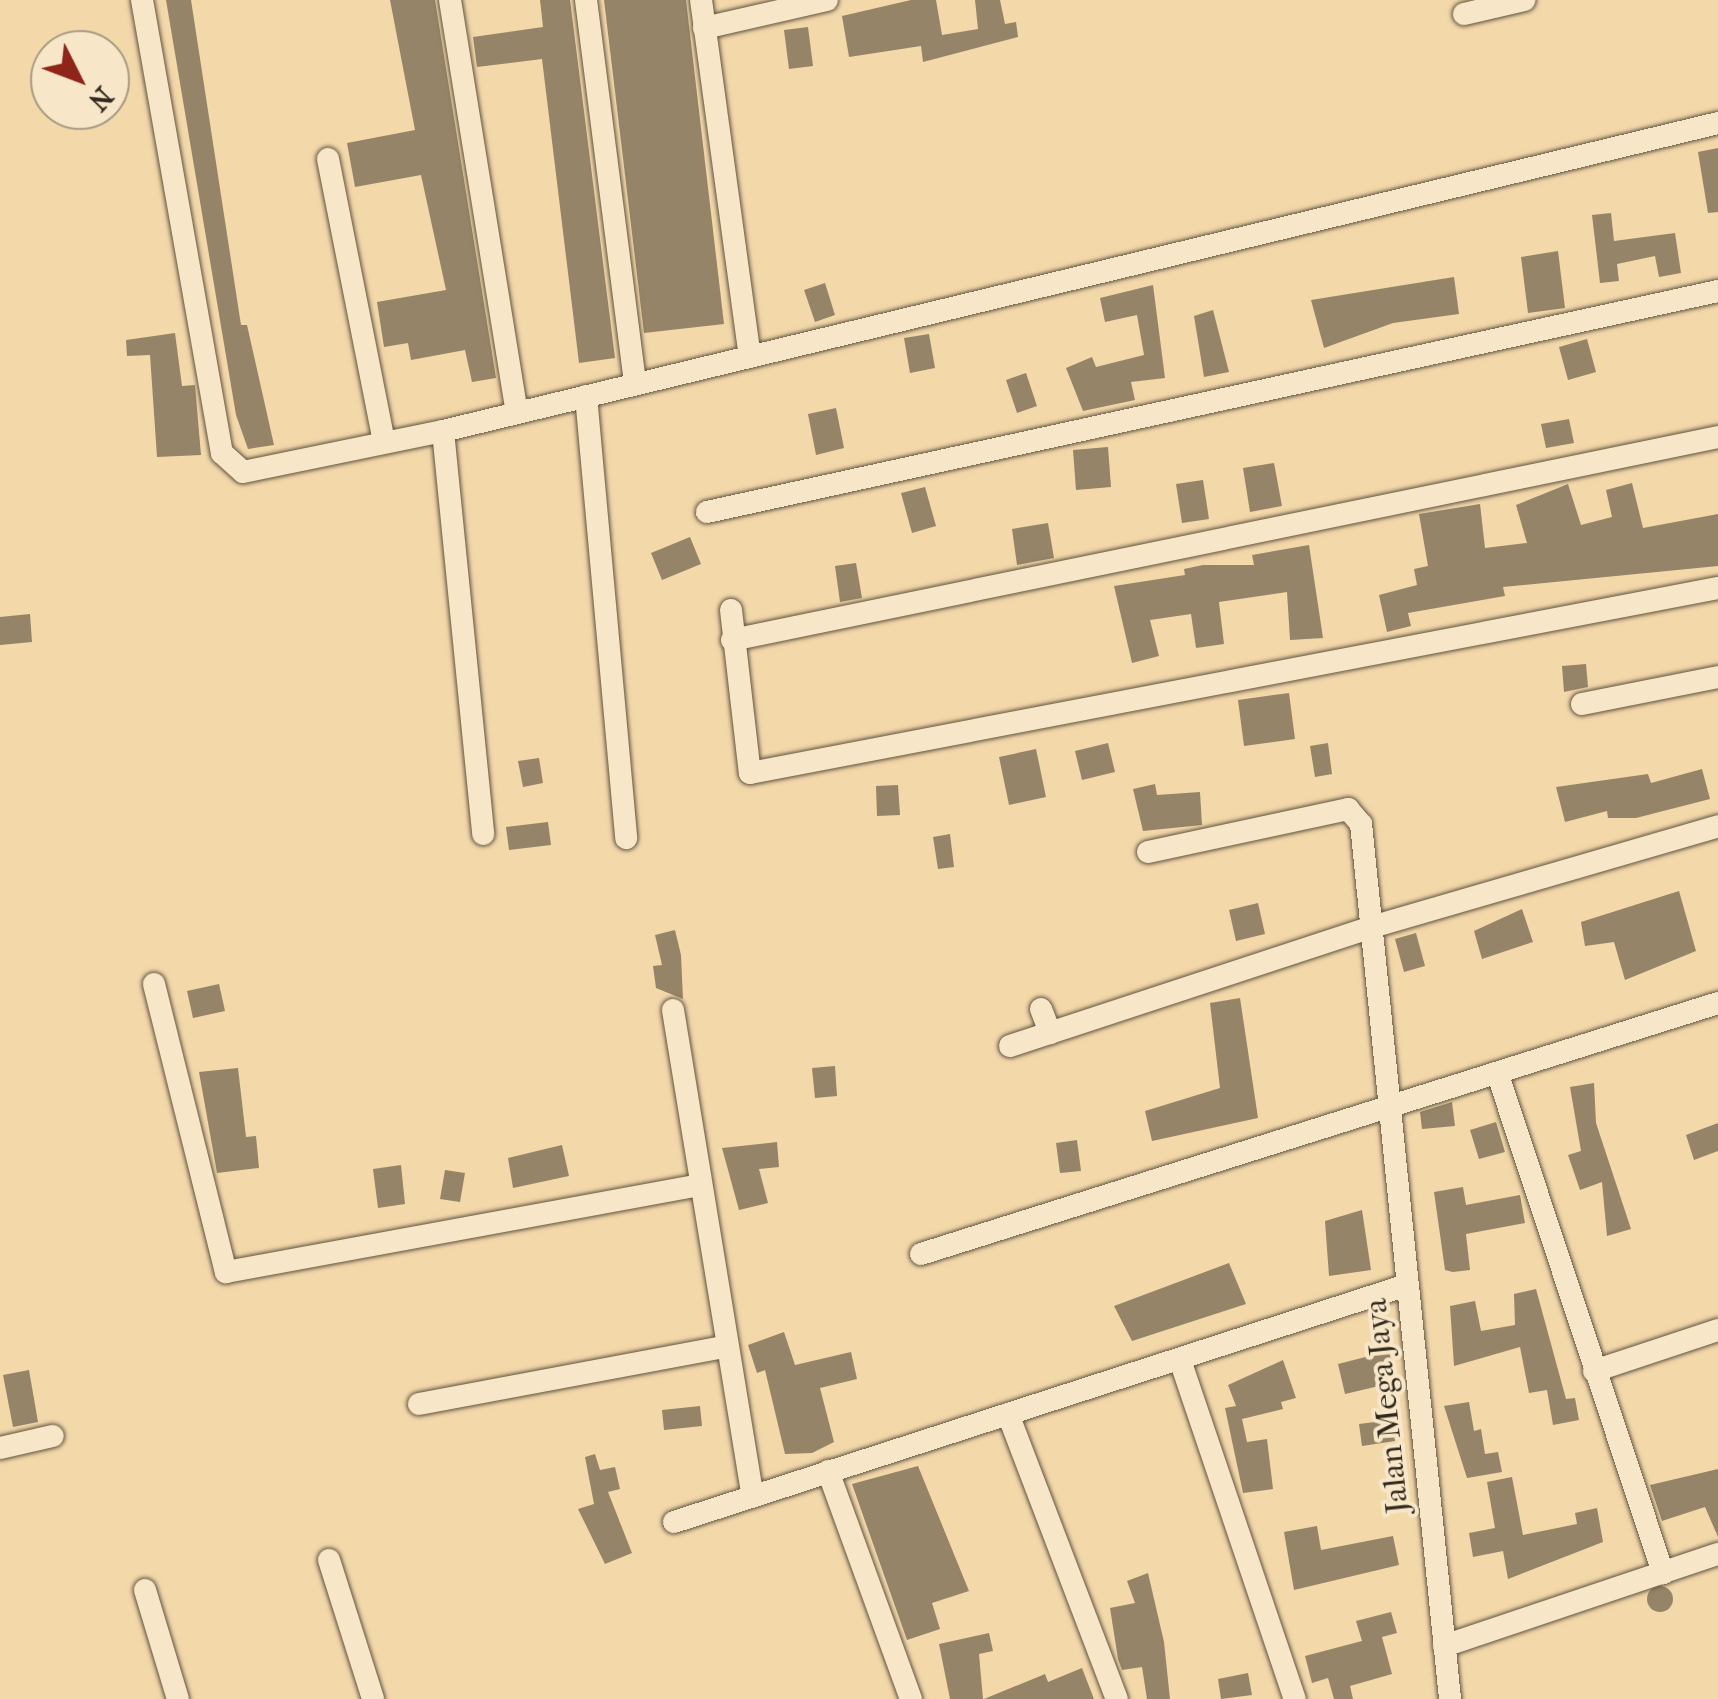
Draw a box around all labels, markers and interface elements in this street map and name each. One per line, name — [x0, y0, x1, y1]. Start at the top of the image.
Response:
north arrow — [30, 30, 130, 130]
text: N — [82, 80, 121, 118]
street label: Jalan Mega Jaya — [1357, 1297, 1417, 1515]

